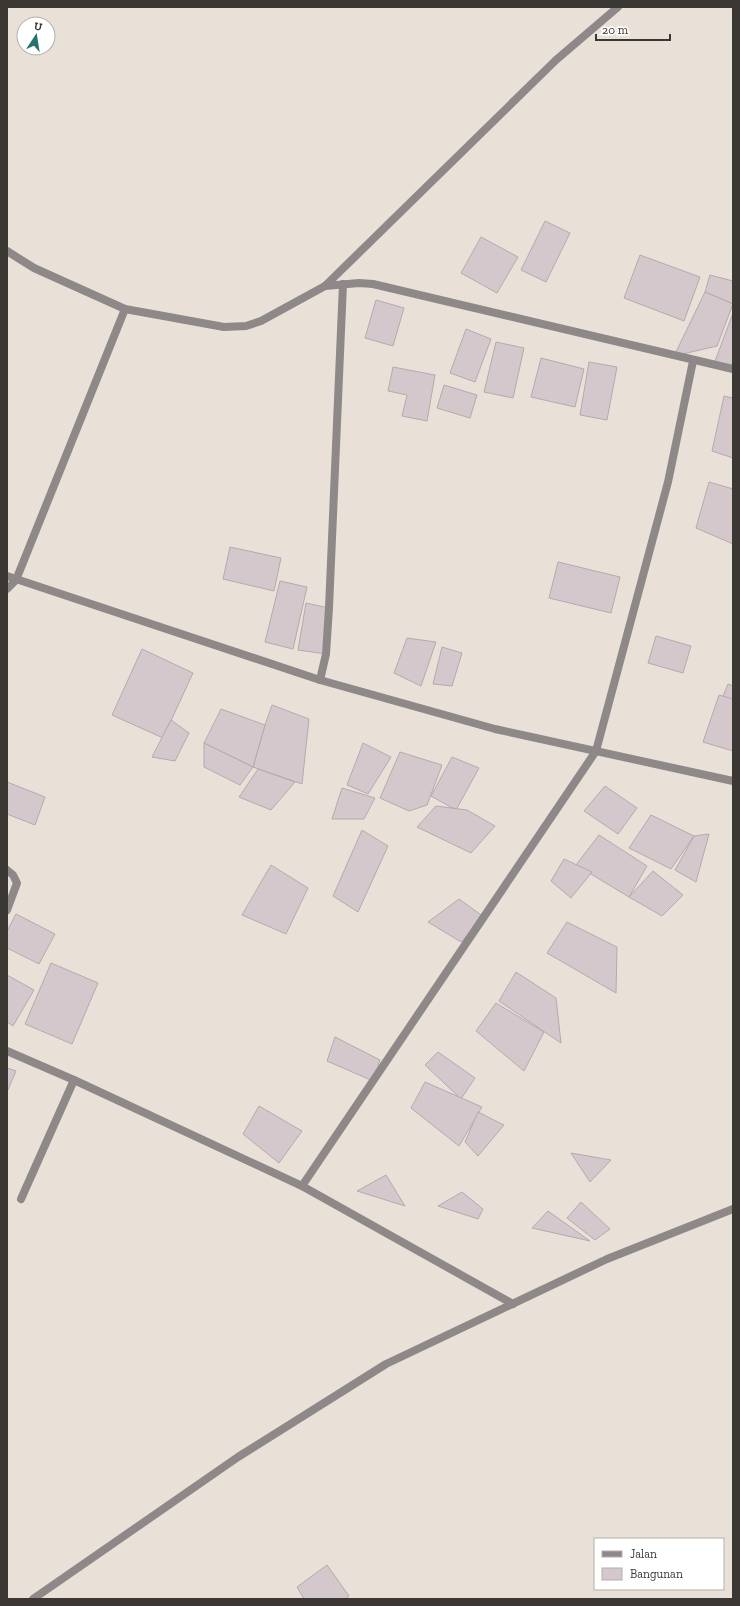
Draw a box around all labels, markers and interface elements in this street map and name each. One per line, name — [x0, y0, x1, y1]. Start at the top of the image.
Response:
north arrow — [16, 16, 56, 56]
scale bar — [596, 16, 670, 42]
text: U — [33, 20, 43, 34]
text: 20 m — [602, 23, 629, 37]
legend — [594, 1538, 724, 1590]
text: Jalan — [630, 1547, 657, 1561]
text: Bangunan — [630, 1567, 683, 1581]

